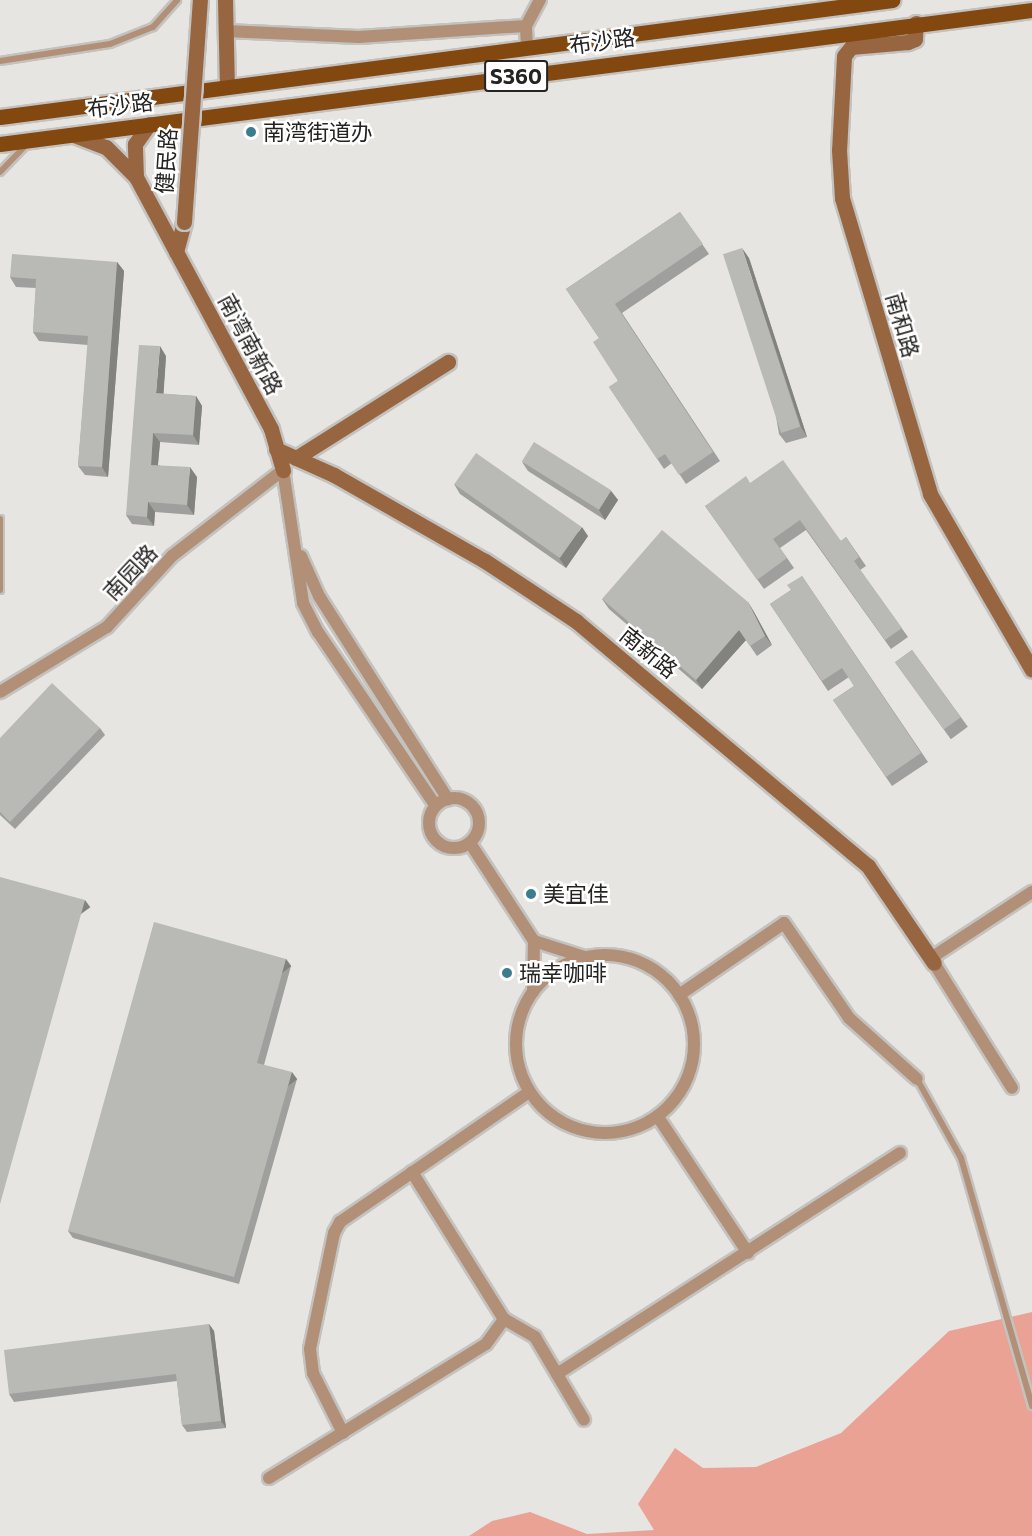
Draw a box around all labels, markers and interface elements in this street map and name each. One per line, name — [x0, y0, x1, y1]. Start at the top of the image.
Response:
street label: 布沙路 — [567, 23, 637, 59]
road number: S360 — [483, 58, 549, 94]
street label: 布沙路 — [86, 88, 154, 122]
place label: 南湾街道办 — [263, 119, 373, 145]
marker: 南湾街道办 — [244, 125, 258, 139]
street label: 健民路 — [151, 127, 181, 195]
street label: 南湾南新路 — [214, 289, 288, 399]
street label: 南和路 — [881, 290, 925, 360]
street label: 南园路 — [98, 539, 162, 605]
street label: 南新路 — [615, 621, 683, 683]
place label: 美宜佳 — [543, 881, 609, 907]
marker: 美宜佳 — [524, 887, 538, 901]
place label: 瑞幸咖啡 — [519, 960, 607, 986]
marker: 瑞幸咖啡 — [500, 966, 514, 980]

